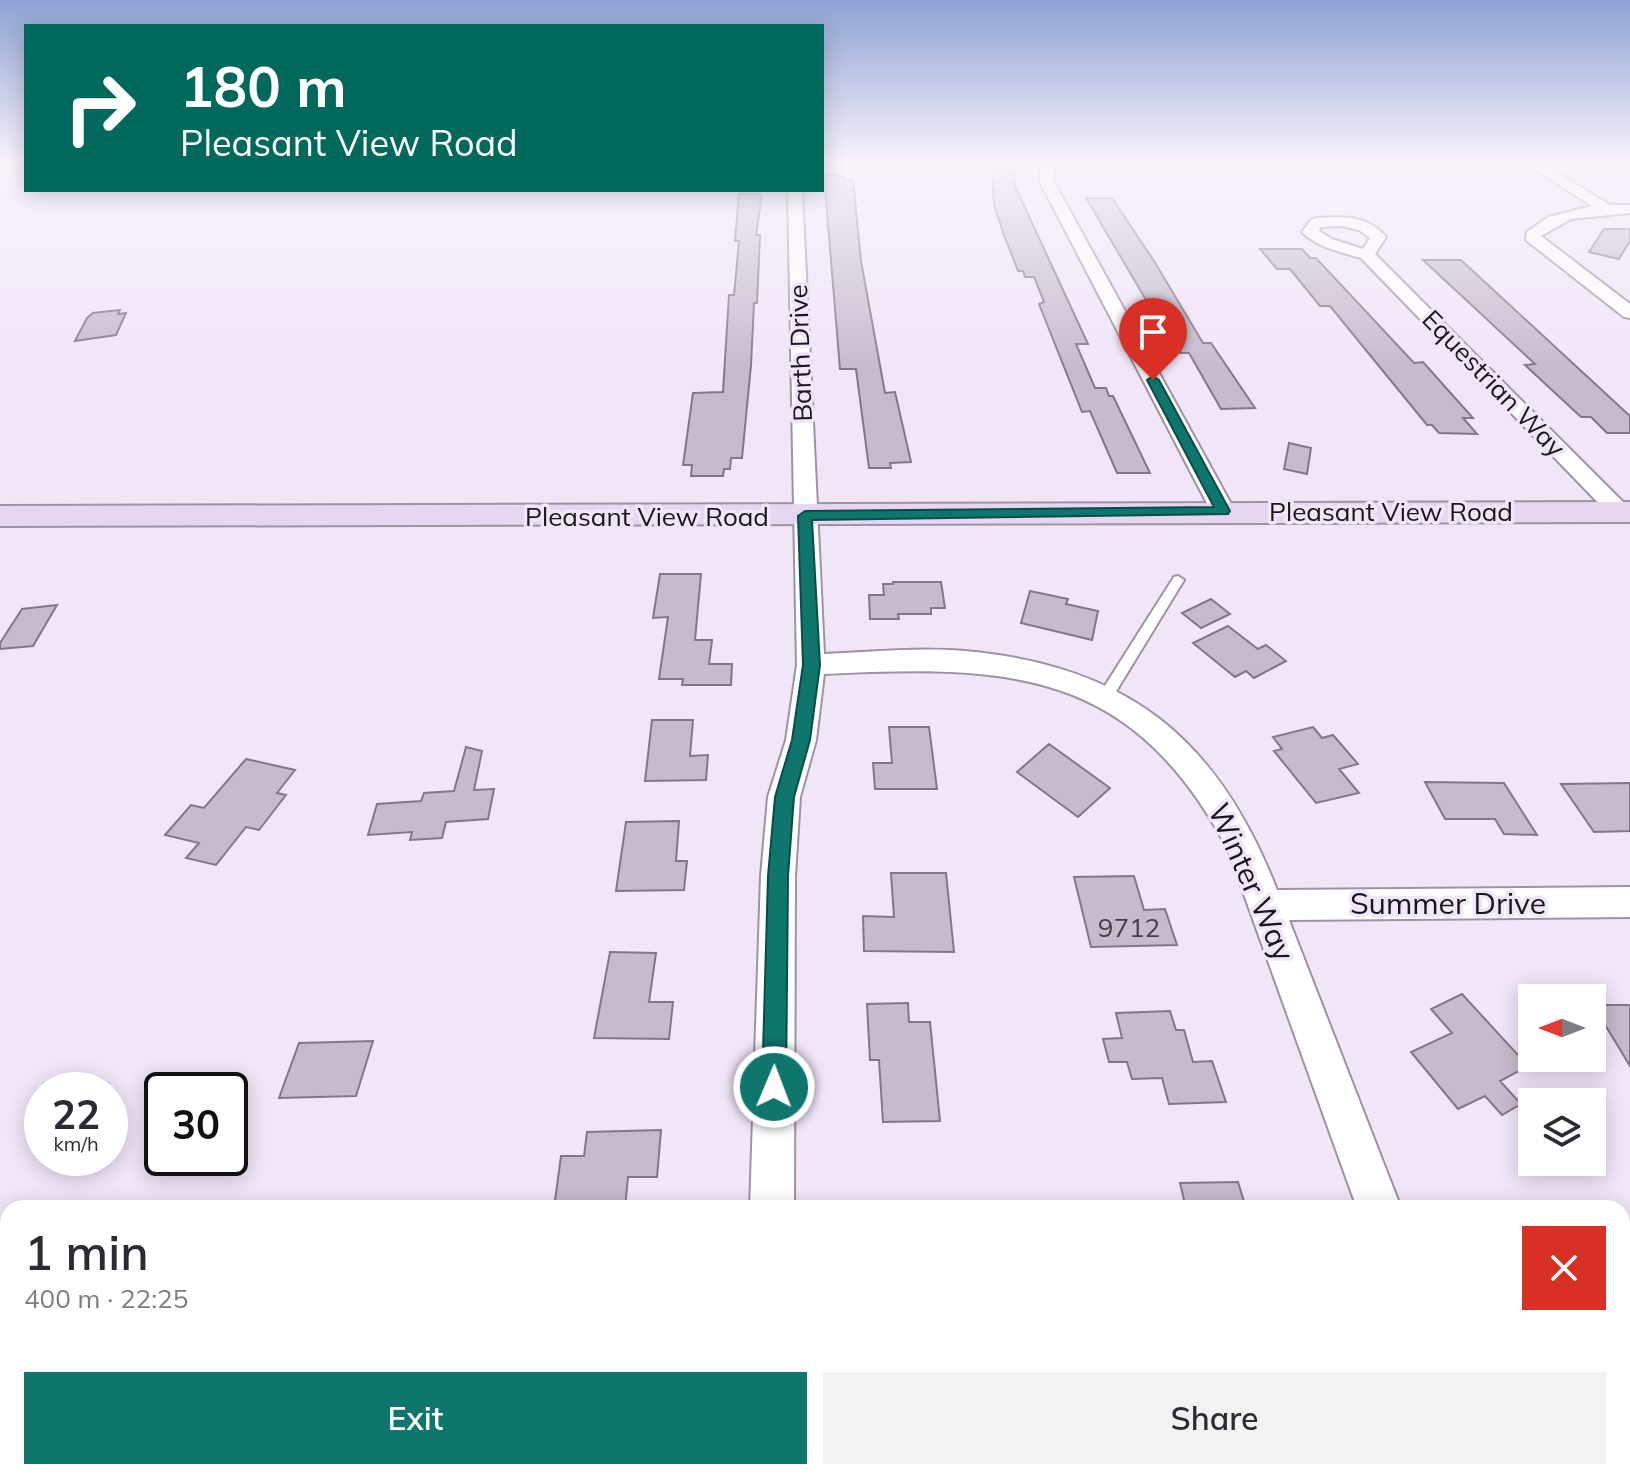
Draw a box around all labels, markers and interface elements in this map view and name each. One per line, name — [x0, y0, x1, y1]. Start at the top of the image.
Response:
text: 180 m — [180, 51, 347, 121]
icon: right — [48, 56, 152, 160]
text: Pleasant View Road — [180, 120, 518, 165]
street label: Barth Drive — [781, 284, 819, 422]
pin — [1119, 298, 1187, 380]
street label: Equestrian Way — [1416, 303, 1573, 464]
icon: arrive — [1131, 310, 1175, 354]
street label: Pleasant View Road — [1269, 495, 1513, 528]
street label: Pleasant View Road — [525, 500, 769, 533]
street label: Winter Way — [1200, 797, 1304, 967]
street label: Summer Drive — [1350, 884, 1546, 922]
house number: 9712 — [1098, 911, 1160, 944]
north arrow — [1518, 984, 1606, 1072]
map controls — [1518, 984, 1606, 1176]
position arrow — [732, 1045, 816, 1129]
speed limit sign: 30 — [144, 1072, 248, 1176]
button: layers — [1518, 1088, 1606, 1176]
text: 22 — [52, 1089, 100, 1139]
text: km/h — [53, 1131, 99, 1156]
text: 1 min — [24, 1222, 149, 1282]
button: close — [1522, 1226, 1606, 1310]
text: 400 m · 22:25 — [24, 1282, 188, 1315]
button: Exit — [24, 1372, 807, 1464]
button: Share — [823, 1372, 1606, 1464]

